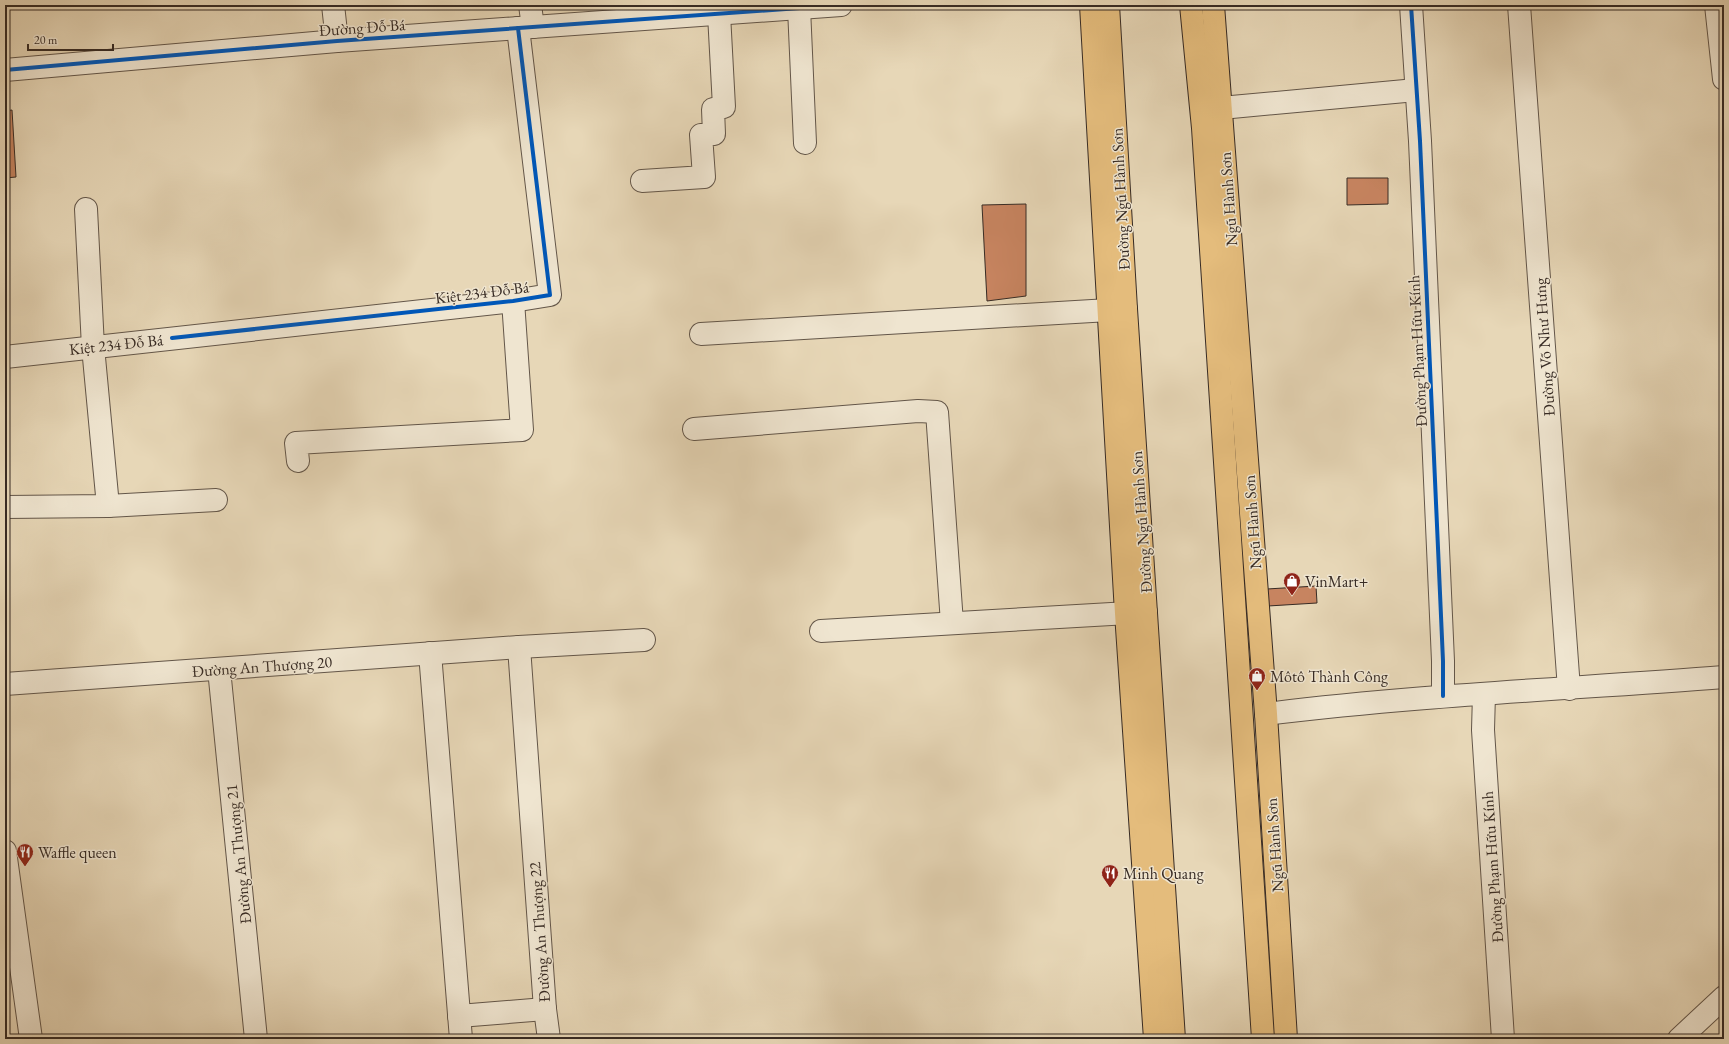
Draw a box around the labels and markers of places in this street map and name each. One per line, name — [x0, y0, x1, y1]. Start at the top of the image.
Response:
shop icon: VinMart+ — [1282, 571, 1302, 596]
place label: VinMart+ — [1305, 571, 1368, 592]
shop icon: Môtô Thành Công — [1247, 666, 1267, 691]
place label: Môtô Thành Công — [1270, 666, 1389, 687]
restaurant icon: Waffle queen — [15, 842, 35, 867]
place label: Waffle queen — [38, 842, 117, 863]
restaurant icon: Minh Quang — [1100, 863, 1120, 888]
place label: Minh Quang — [1123, 863, 1205, 884]

